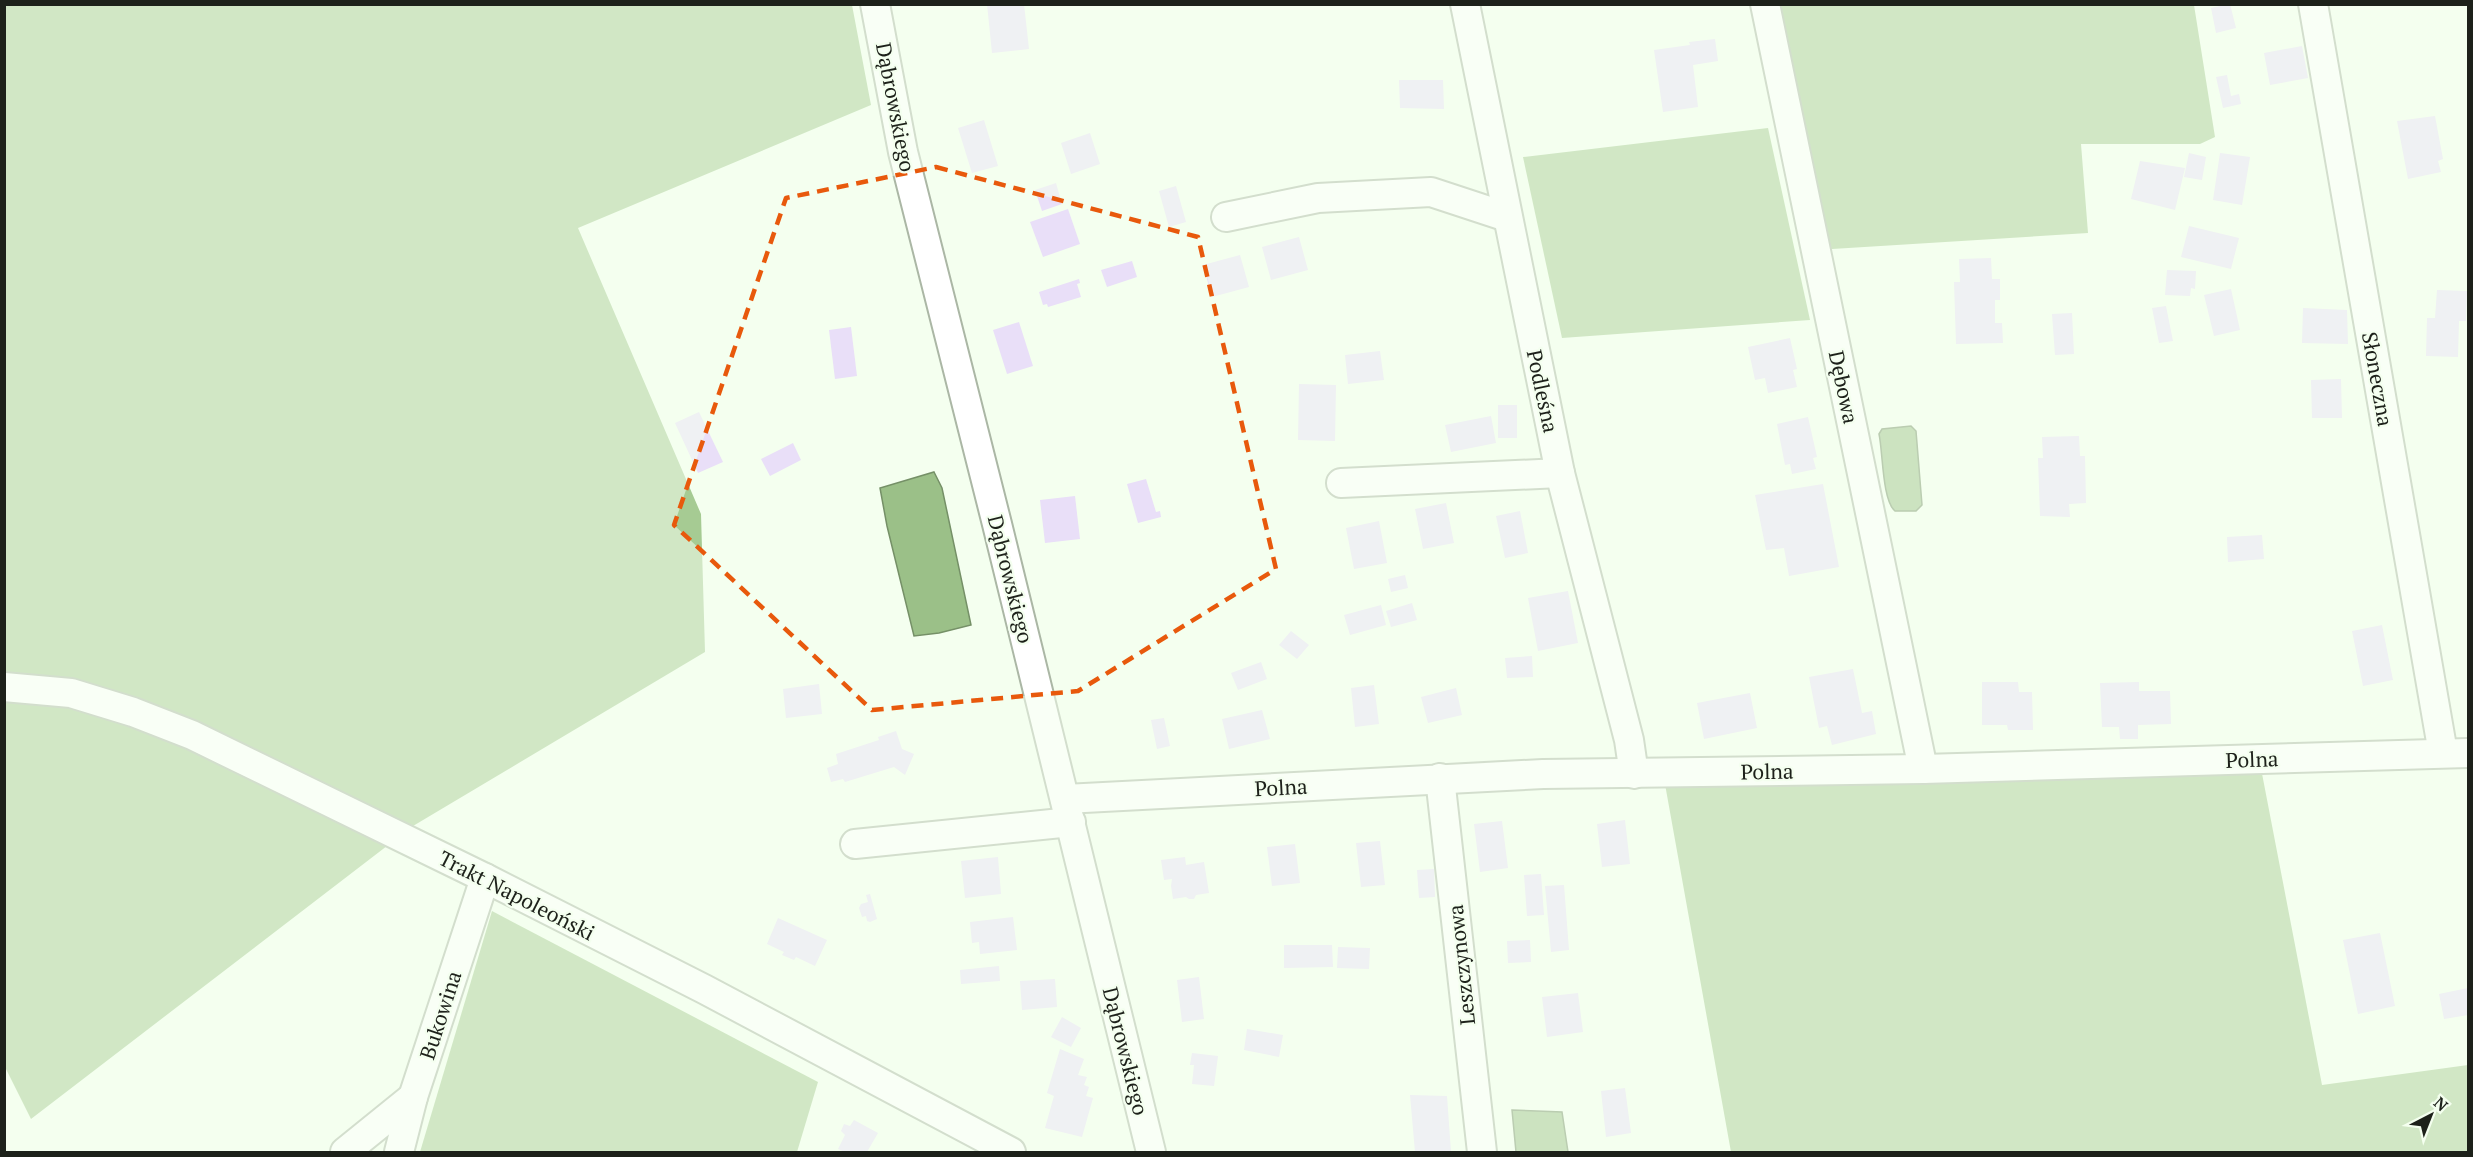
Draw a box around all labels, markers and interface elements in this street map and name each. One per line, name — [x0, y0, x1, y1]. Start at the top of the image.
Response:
street label: Dąbrowskiego — [870, 40, 922, 174]
street label: Słoneczna — [2356, 330, 2400, 429]
street label: Podleśna — [1521, 347, 1566, 435]
street label: Dębowa — [1823, 348, 1865, 427]
street label: Dąbrowskiego — [982, 512, 1040, 646]
street label: Polna — [2225, 744, 2279, 774]
street label: Polna — [1740, 757, 1794, 785]
street label: Polna — [1254, 772, 1309, 802]
street label: Trakt Napoleoński — [434, 844, 600, 946]
street label: Leszczynowa — [1441, 903, 1481, 1027]
street label: Bukowina — [413, 967, 468, 1063]
street label: Dąbrowskiego — [1097, 984, 1155, 1118]
north arrow — [2401, 1085, 2461, 1145]
text: N — [2429, 1092, 2453, 1116]

